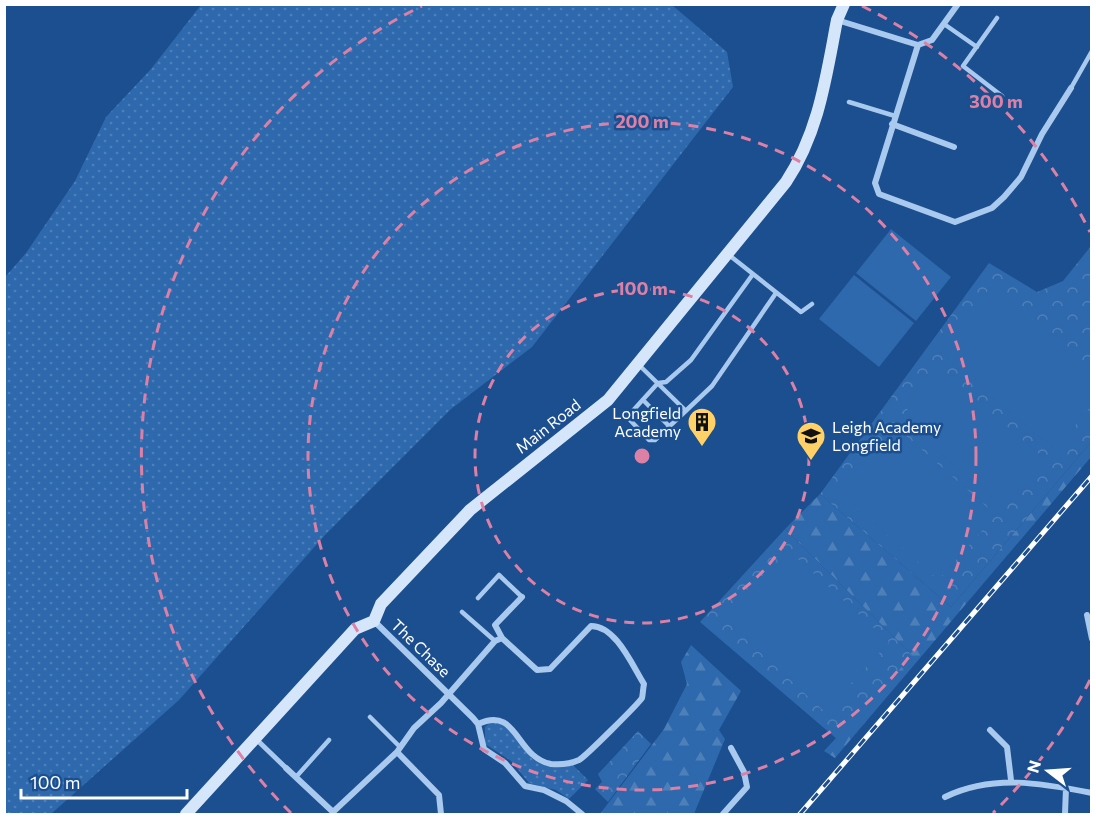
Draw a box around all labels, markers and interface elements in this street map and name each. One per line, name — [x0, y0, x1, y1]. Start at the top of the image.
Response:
text: 300 m — [969, 90, 1023, 112]
text: 200 m — [615, 110, 669, 132]
text: 100 m — [616, 277, 668, 299]
street label: Main Road — [511, 394, 584, 457]
place label: Longfield Academy — [612, 403, 681, 440]
building icon: Longfield Academy — [686, 406, 718, 448]
place label: Leigh Academy Longfield — [832, 417, 941, 454]
school or university icon: Leigh Academy Longfield — [795, 420, 827, 462]
centre of rings — [632, 446, 652, 466]
street label: The Chase — [388, 615, 455, 681]
north arrow — [1018, 741, 1078, 801]
text: N — [1022, 758, 1044, 775]
scale bar — [21, 762, 188, 800]
text: 100 m — [30, 771, 80, 793]

